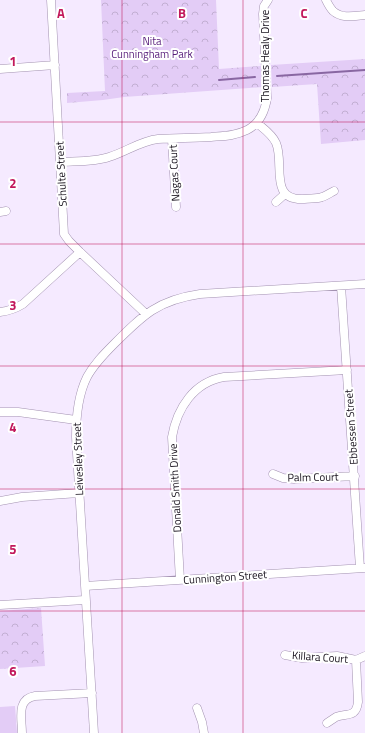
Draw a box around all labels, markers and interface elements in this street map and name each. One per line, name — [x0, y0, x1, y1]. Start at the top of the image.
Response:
text: A — [57, 3, 65, 23]
text: B — [178, 3, 186, 23]
text: C — [300, 3, 308, 23]
street label: Thomas Healy Drive — [257, 9, 273, 102]
park label: Nita Cunningham Park — [111, 33, 194, 62]
text: 1 — [9, 51, 17, 71]
street label: Schulte Street — [51, 141, 71, 207]
street label: Nagas Court — [165, 144, 183, 202]
text: 2 — [9, 173, 17, 193]
text: 3 — [9, 295, 17, 315]
street label: Ebbessen Street — [340, 389, 362, 465]
text: 4 — [9, 417, 17, 437]
street label: Leivesley Street — [69, 422, 87, 496]
street label: Donald Smith Drive — [165, 443, 185, 533]
street label: Palm Court — [287, 469, 339, 485]
text: 5 — [9, 539, 17, 559]
street label: Cunnington Street — [183, 566, 268, 588]
street label: Killara Court — [291, 647, 349, 667]
text: 6 — [9, 661, 17, 681]

